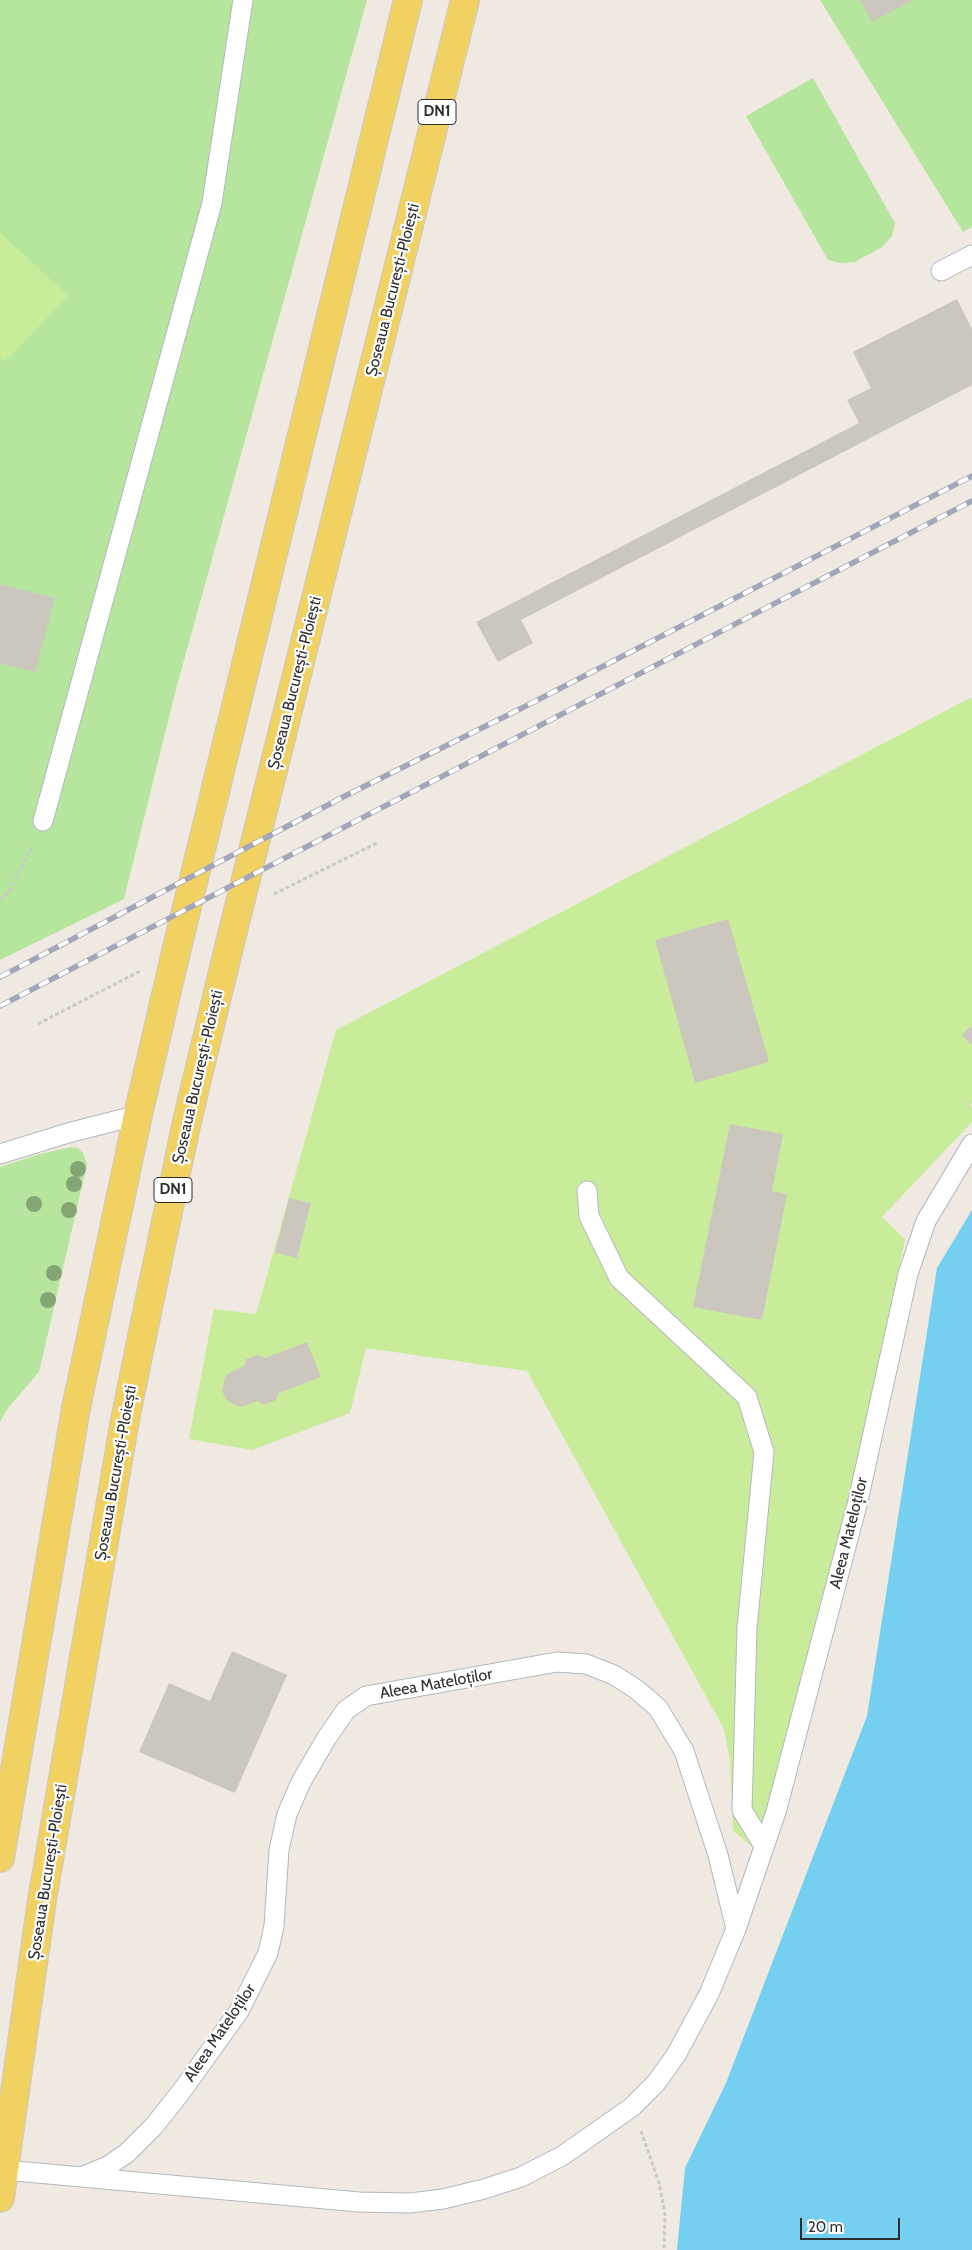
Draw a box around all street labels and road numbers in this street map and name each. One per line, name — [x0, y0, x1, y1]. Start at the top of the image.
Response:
road number: DN1 — [418, 100, 456, 124]
street label: Șoseaua București-Ploiești — [362, 202, 424, 378]
street label: Șoseaua București-Ploiești — [264, 595, 326, 771]
street label: Șoseaua București-Ploiești — [169, 988, 227, 1166]
road number: DN1 — [154, 1178, 192, 1202]
street label: Șoseaua București-Ploiești — [91, 1384, 141, 1562]
street label: Aleea Mateloților — [826, 1475, 872, 1591]
street label: Aleea Mateloților — [378, 1665, 494, 1703]
street label: Șoseaua București-Ploiești — [25, 1783, 71, 1961]
street label: Aleea Mateloților — [180, 1980, 260, 2086]

